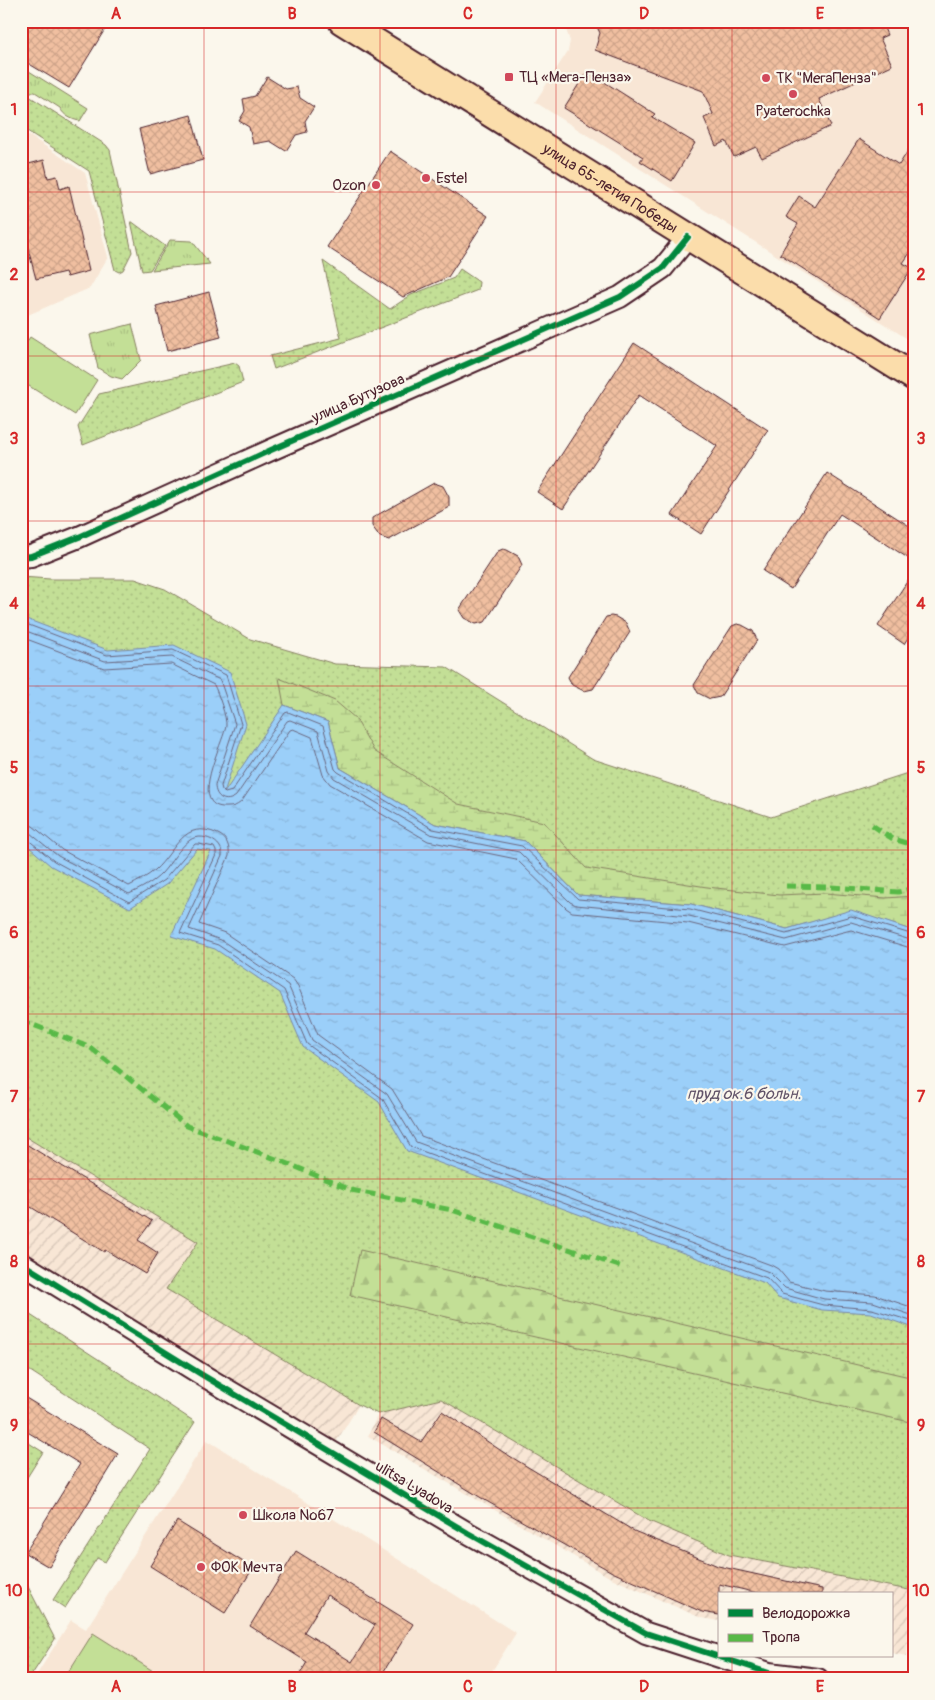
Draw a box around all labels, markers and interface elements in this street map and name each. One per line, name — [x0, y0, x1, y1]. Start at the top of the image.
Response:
text: A — [111, 4, 122, 24]
text: B — [287, 4, 297, 24]
text: C — [463, 4, 473, 24]
text: D — [639, 4, 649, 24]
text: E — [816, 4, 825, 24]
place label: ТЦ «Мега-Пенза» — [519, 68, 631, 87]
place label: ТК "МегаПенза" — [776, 69, 877, 88]
marker: ТЦ «Мега-Пенза» — [503, 71, 515, 83]
marker: ТК "МегаПенза" — [760, 72, 772, 84]
marker: Pyaterochka — [787, 88, 799, 100]
text: 1 — [11, 100, 17, 120]
text: 1 — [918, 100, 924, 120]
place label: Pyaterochka — [755, 102, 831, 121]
street label: улица 65-летия Победы — [538, 139, 681, 238]
place label: Estel — [436, 169, 468, 188]
marker: Estel — [420, 172, 432, 184]
place label: Ozon — [332, 176, 366, 195]
marker: Ozon — [370, 179, 382, 191]
text: 2 — [10, 265, 19, 285]
text: 2 — [917, 265, 926, 285]
street label: улица Бутузова — [308, 370, 408, 428]
text: 3 — [10, 429, 19, 449]
text: 3 — [917, 429, 926, 449]
text: 4 — [9, 594, 19, 614]
text: 4 — [916, 594, 926, 614]
text: 5 — [10, 758, 19, 778]
text: 5 — [917, 758, 926, 778]
text: 6 — [9, 923, 19, 943]
text: 6 — [916, 923, 926, 943]
water label: пруд ок.6 больн. — [687, 1084, 801, 1104]
text: 7 — [10, 1087, 19, 1107]
text: 7 — [917, 1087, 926, 1107]
text: 8 — [10, 1252, 18, 1272]
text: 8 — [917, 1252, 925, 1272]
text: 9 — [10, 1416, 18, 1436]
text: 9 — [917, 1416, 925, 1436]
street label: ulitsa Lyadova — [371, 1457, 456, 1518]
place label: Школа №67 — [253, 1506, 334, 1525]
marker: Школа №67 — [237, 1509, 249, 1521]
place label: ФОК Мечта — [211, 1558, 283, 1577]
marker: ФОК Мечта — [195, 1561, 207, 1573]
text: 10 — [5, 1581, 23, 1601]
text: 10 — [912, 1581, 930, 1601]
legend — [718, 1592, 892, 1658]
text: Велодорожка — [762, 1604, 850, 1623]
text: Тропа — [762, 1628, 800, 1647]
text: A — [111, 1677, 122, 1697]
text: B — [287, 1677, 297, 1697]
text: C — [463, 1677, 473, 1697]
text: D — [639, 1677, 649, 1697]
text: E — [816, 1677, 825, 1697]

